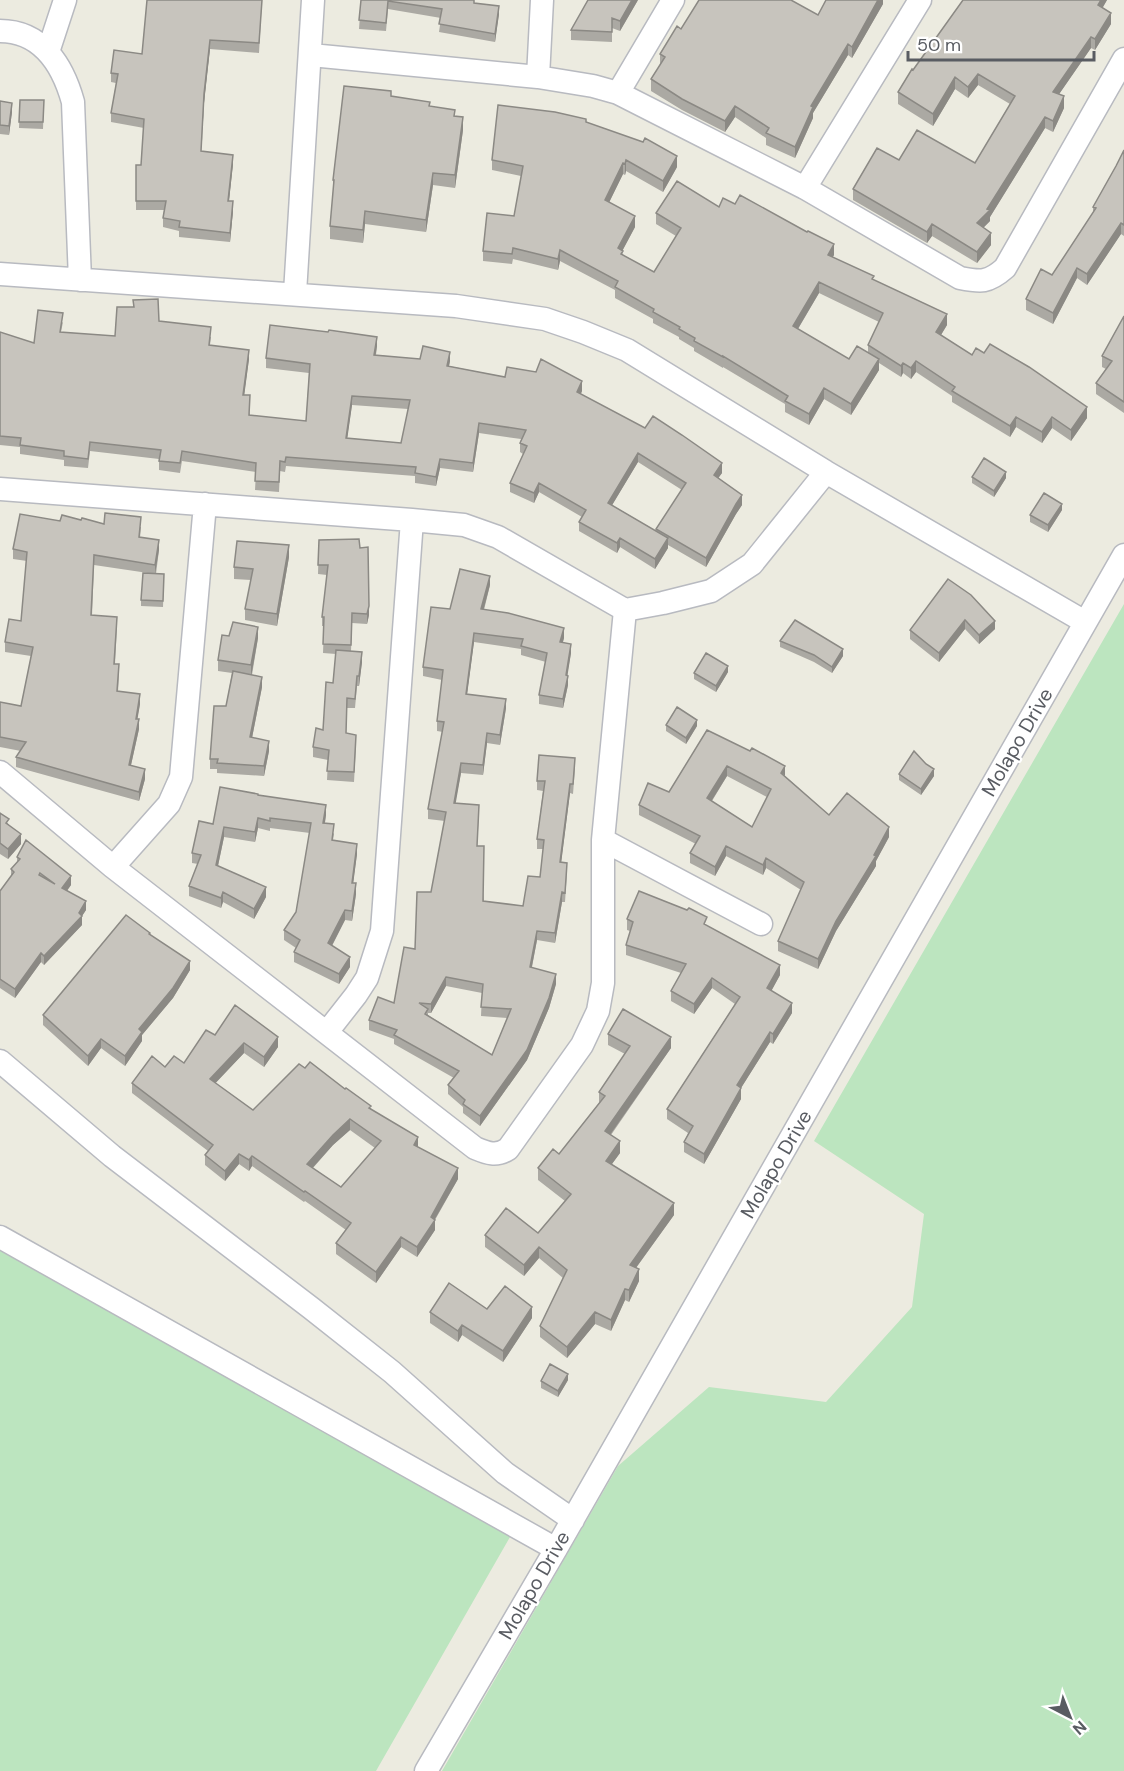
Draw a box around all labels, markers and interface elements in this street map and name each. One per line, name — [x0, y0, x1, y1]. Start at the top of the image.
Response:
scale bar — [908, 24, 1094, 62]
text: 50 m — [917, 33, 961, 57]
street label: Molapo Drive — [975, 683, 1059, 801]
street label: Molapo Drive — [734, 1105, 818, 1223]
street label: Molapo Drive — [492, 1526, 576, 1644]
north arrow — [1040, 1687, 1100, 1747]
text: N — [1068, 1716, 1091, 1739]

